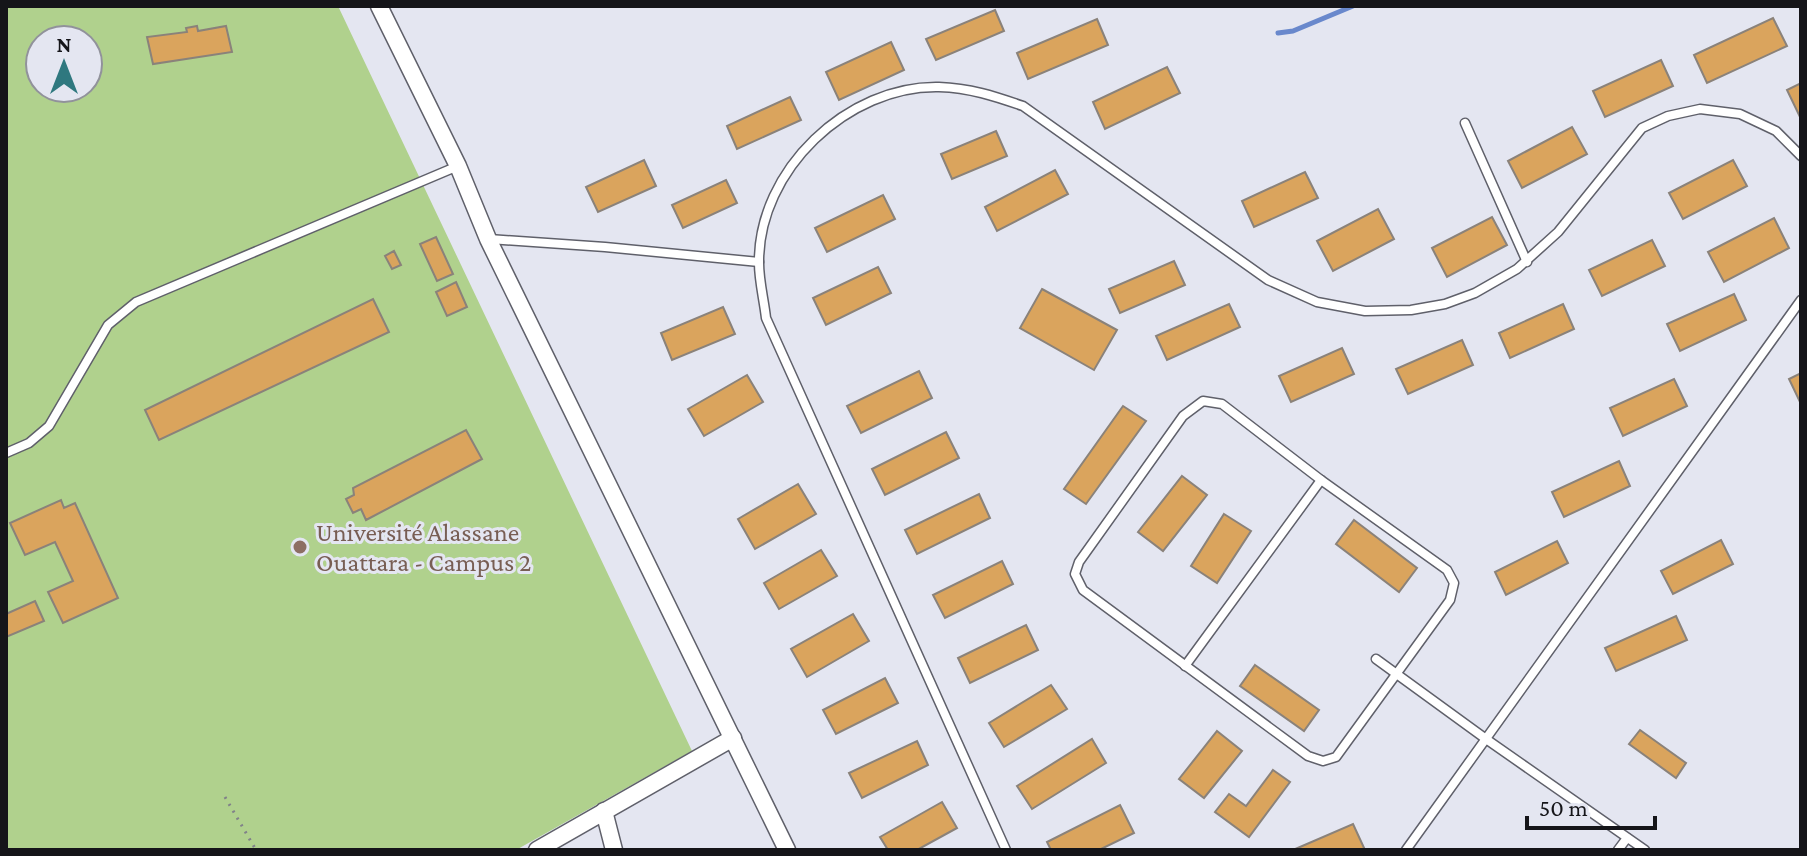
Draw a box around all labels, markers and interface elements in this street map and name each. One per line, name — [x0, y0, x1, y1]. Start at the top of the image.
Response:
north arrow — [24, 24, 104, 104]
text: N — [57, 32, 72, 57]
place label: Université Alassane Ouattara - Campus 2 — [316, 518, 531, 577]
marker: Université Alassane Ouattara - Campus 2 — [291, 538, 309, 556]
scale bar — [1527, 780, 1655, 830]
text: 50 m — [1539, 794, 1588, 821]

